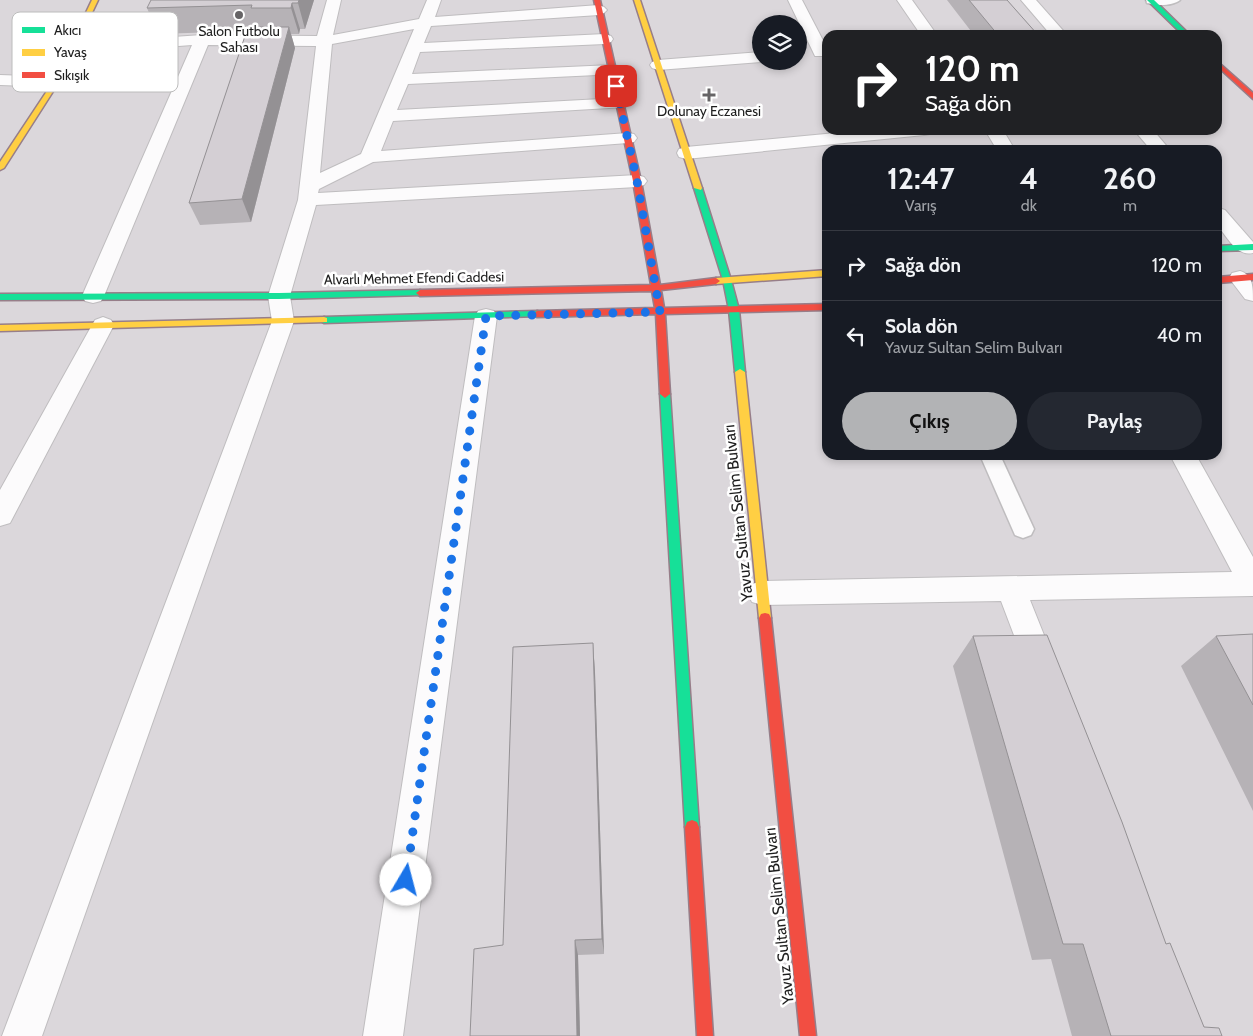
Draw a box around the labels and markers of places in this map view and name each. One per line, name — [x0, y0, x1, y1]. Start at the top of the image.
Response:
marker: Salon Futbolu Sahası — [233, 9, 245, 21]
place label: Salon Futbolu Sahası — [198, 22, 280, 56]
pin — [595, 65, 637, 107]
marker: Dolunay Eczanesi — [703, 89, 715, 101]
place label: Dolunay Eczanesi — [657, 102, 761, 120]

